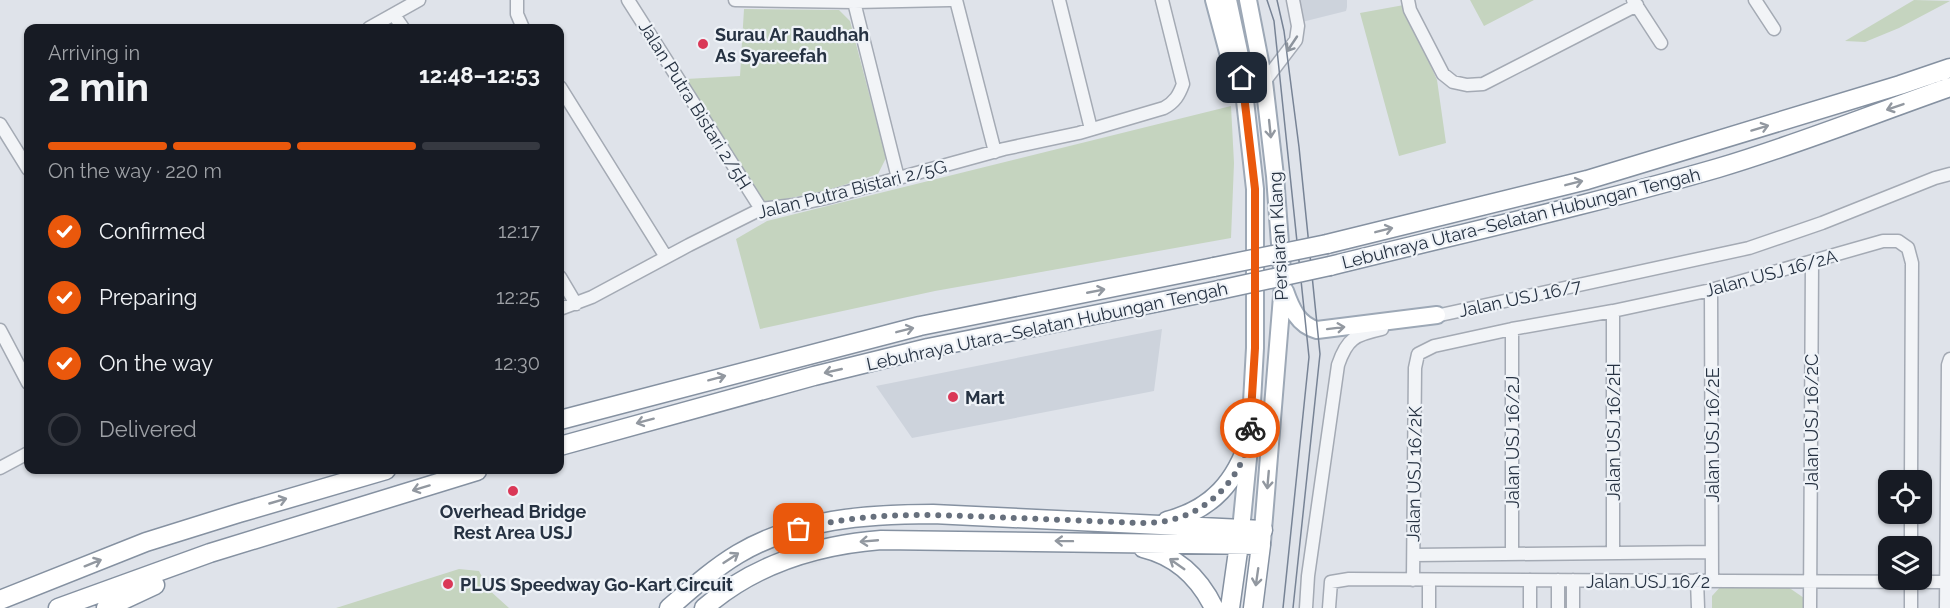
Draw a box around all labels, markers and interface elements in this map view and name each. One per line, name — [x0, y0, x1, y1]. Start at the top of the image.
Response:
street label: Jalan Putra Bistari 2/5H — [635, 17, 755, 193]
place label: Surau Ar Raudhah As Syareefah — [715, 24, 869, 66]
one-way arrow — [1285, 36, 1298, 53]
marker: Surau Ar Raudhah As Syareefah — [696, 37, 710, 51]
text: Arriving in — [48, 41, 140, 65]
pin — [1216, 52, 1267, 103]
icon: home — [1225, 61, 1258, 94]
text: 12:48–12:53 — [419, 62, 540, 88]
text: 2 min — [48, 64, 149, 110]
one-way arrow — [1886, 102, 1905, 113]
one-way arrow — [1264, 119, 1275, 139]
one-way arrow — [1750, 121, 1769, 132]
street label: Jalan Putra Bistari 2/5G — [755, 155, 949, 223]
text: On the way · 220 m — [48, 159, 222, 183]
street label: Lebuhraya Utara–Selatan Hubungan Tengah — [1340, 163, 1702, 273]
street label: Persiaran Klang — [1264, 171, 1292, 301]
one-way arrow — [1564, 177, 1583, 189]
icon: check — [48, 215, 81, 248]
text: Confirmed — [99, 218, 206, 244]
text: 12:17 — [498, 219, 540, 243]
one-way arrow — [1374, 224, 1393, 236]
street label: Jalan USJ 16/2A — [1702, 245, 1840, 301]
street label: Jalan USJ 16/7 — [1457, 275, 1584, 321]
street label: Lebuhraya Utara–Selatan Hubungan Tengah — [864, 277, 1230, 375]
icon: check — [48, 281, 81, 314]
text: Preparing — [99, 284, 197, 310]
text: 12:25 — [496, 285, 540, 309]
one-way arrow — [1086, 285, 1105, 296]
one-way arrow — [1325, 322, 1345, 333]
one-way arrow — [895, 323, 914, 335]
icon: check — [48, 347, 81, 380]
text: On the way — [99, 350, 213, 376]
text: 12:30 — [494, 351, 540, 375]
street label: Jalan USJ 16/2C — [1801, 354, 1822, 490]
street label: Jalan USJ 16/2H — [1603, 363, 1624, 501]
one-way arrow — [824, 366, 844, 377]
street label: Jalan USJ 16/2E — [1702, 367, 1723, 503]
one-way arrow — [708, 371, 727, 383]
street label: Jalan USJ 16/2J — [1502, 376, 1523, 508]
place label: Mart — [965, 387, 1005, 408]
marker: Mart — [946, 390, 960, 404]
courier — [1220, 398, 1280, 458]
street label: Jalan USJ 16/2K — [1402, 405, 1426, 542]
icon: bike — [1234, 412, 1267, 445]
text: Delivered — [99, 416, 197, 442]
one-way arrow — [636, 416, 655, 428]
one-way arrow — [1262, 469, 1273, 489]
map controls — [1878, 470, 1932, 590]
button: locate — [1878, 470, 1932, 524]
one-way arrow — [412, 483, 431, 494]
marker: Overhead Bridge Rest Area USJ — [506, 484, 520, 498]
one-way arrow — [268, 495, 287, 506]
place label: Overhead Bridge Rest Area USJ — [440, 501, 586, 543]
pin — [773, 503, 824, 554]
icon: bag — [782, 512, 815, 545]
one-way arrow — [859, 535, 879, 546]
one-way arrow — [1054, 536, 1074, 547]
button: layers — [1878, 536, 1932, 590]
one-way arrow — [722, 552, 739, 564]
one-way arrow — [83, 557, 102, 568]
one-way arrow — [1170, 558, 1186, 570]
one-way arrow — [1251, 566, 1262, 586]
street label: Jalan USJ 16/2 — [1586, 571, 1710, 592]
place label: PLUS Speedway Go-Kart Circuit — [460, 574, 733, 595]
marker: PLUS Speedway Go-Kart Circuit — [441, 577, 455, 591]

